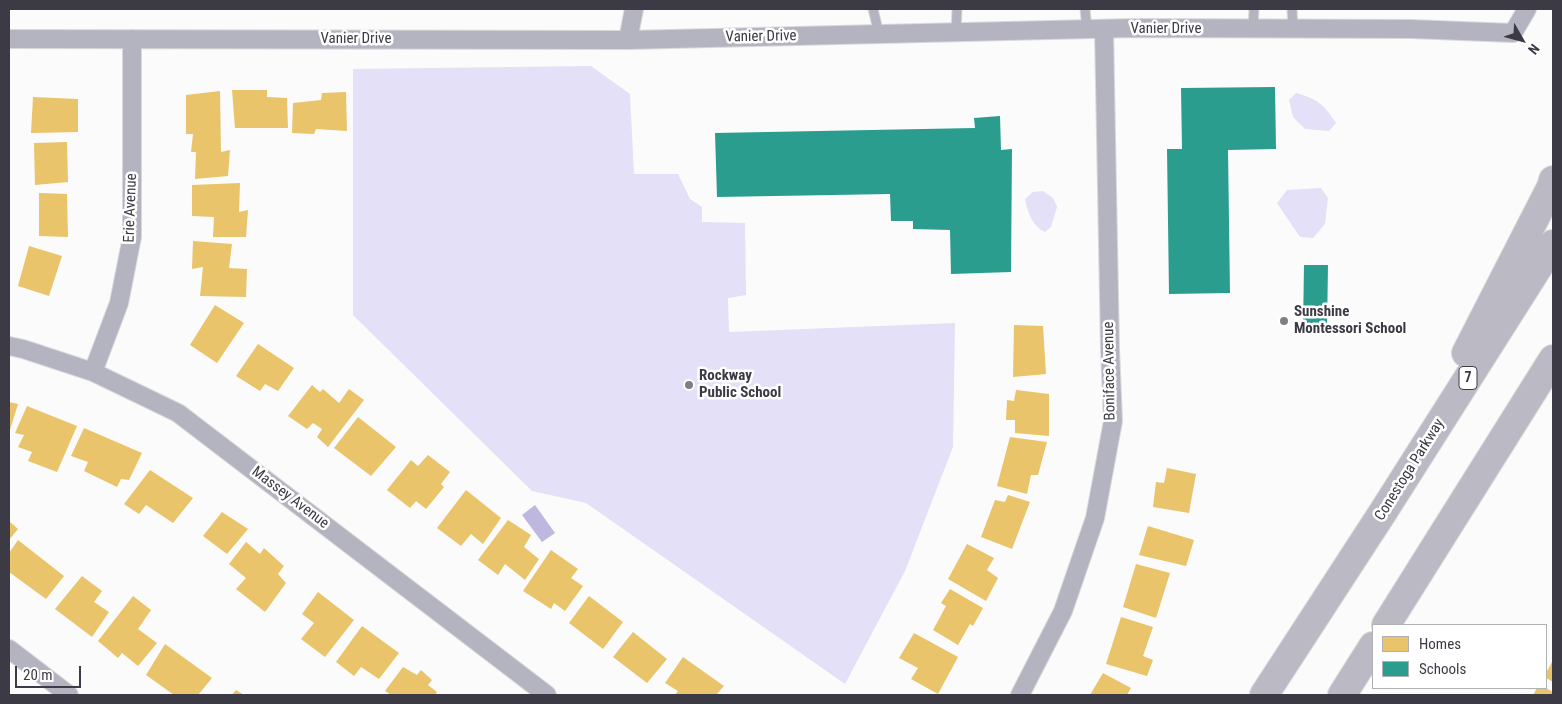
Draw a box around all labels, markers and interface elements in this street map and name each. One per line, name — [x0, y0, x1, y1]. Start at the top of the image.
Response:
north arrow — [1497, 15, 1547, 65]
street label: Vanier Drive — [1131, 20, 1201, 38]
street label: Vanier Drive — [725, 27, 797, 47]
street label: Vanier Drive — [321, 30, 391, 48]
text: N — [1525, 41, 1543, 58]
street label: Erie Avenue — [121, 173, 141, 243]
place label: Sunshine Montessori School — [1294, 303, 1406, 338]
marker: Sunshine Montessori School — [1278, 315, 1290, 327]
street label: Boniface Avenue — [1100, 321, 1120, 421]
road number: 7 — [1459, 366, 1477, 389]
place label: Rockway Public School — [699, 367, 781, 402]
marker: Rockway Public School — [683, 379, 695, 391]
street label: Conestoga Parkway — [1371, 416, 1449, 524]
street label: Massey Avenue — [248, 463, 332, 533]
legend — [1372, 624, 1547, 689]
text: Homes — [1419, 635, 1461, 653]
scale bar — [18, 656, 84, 688]
text: Schools — [1419, 660, 1466, 678]
text: 20 m — [23, 666, 53, 684]

